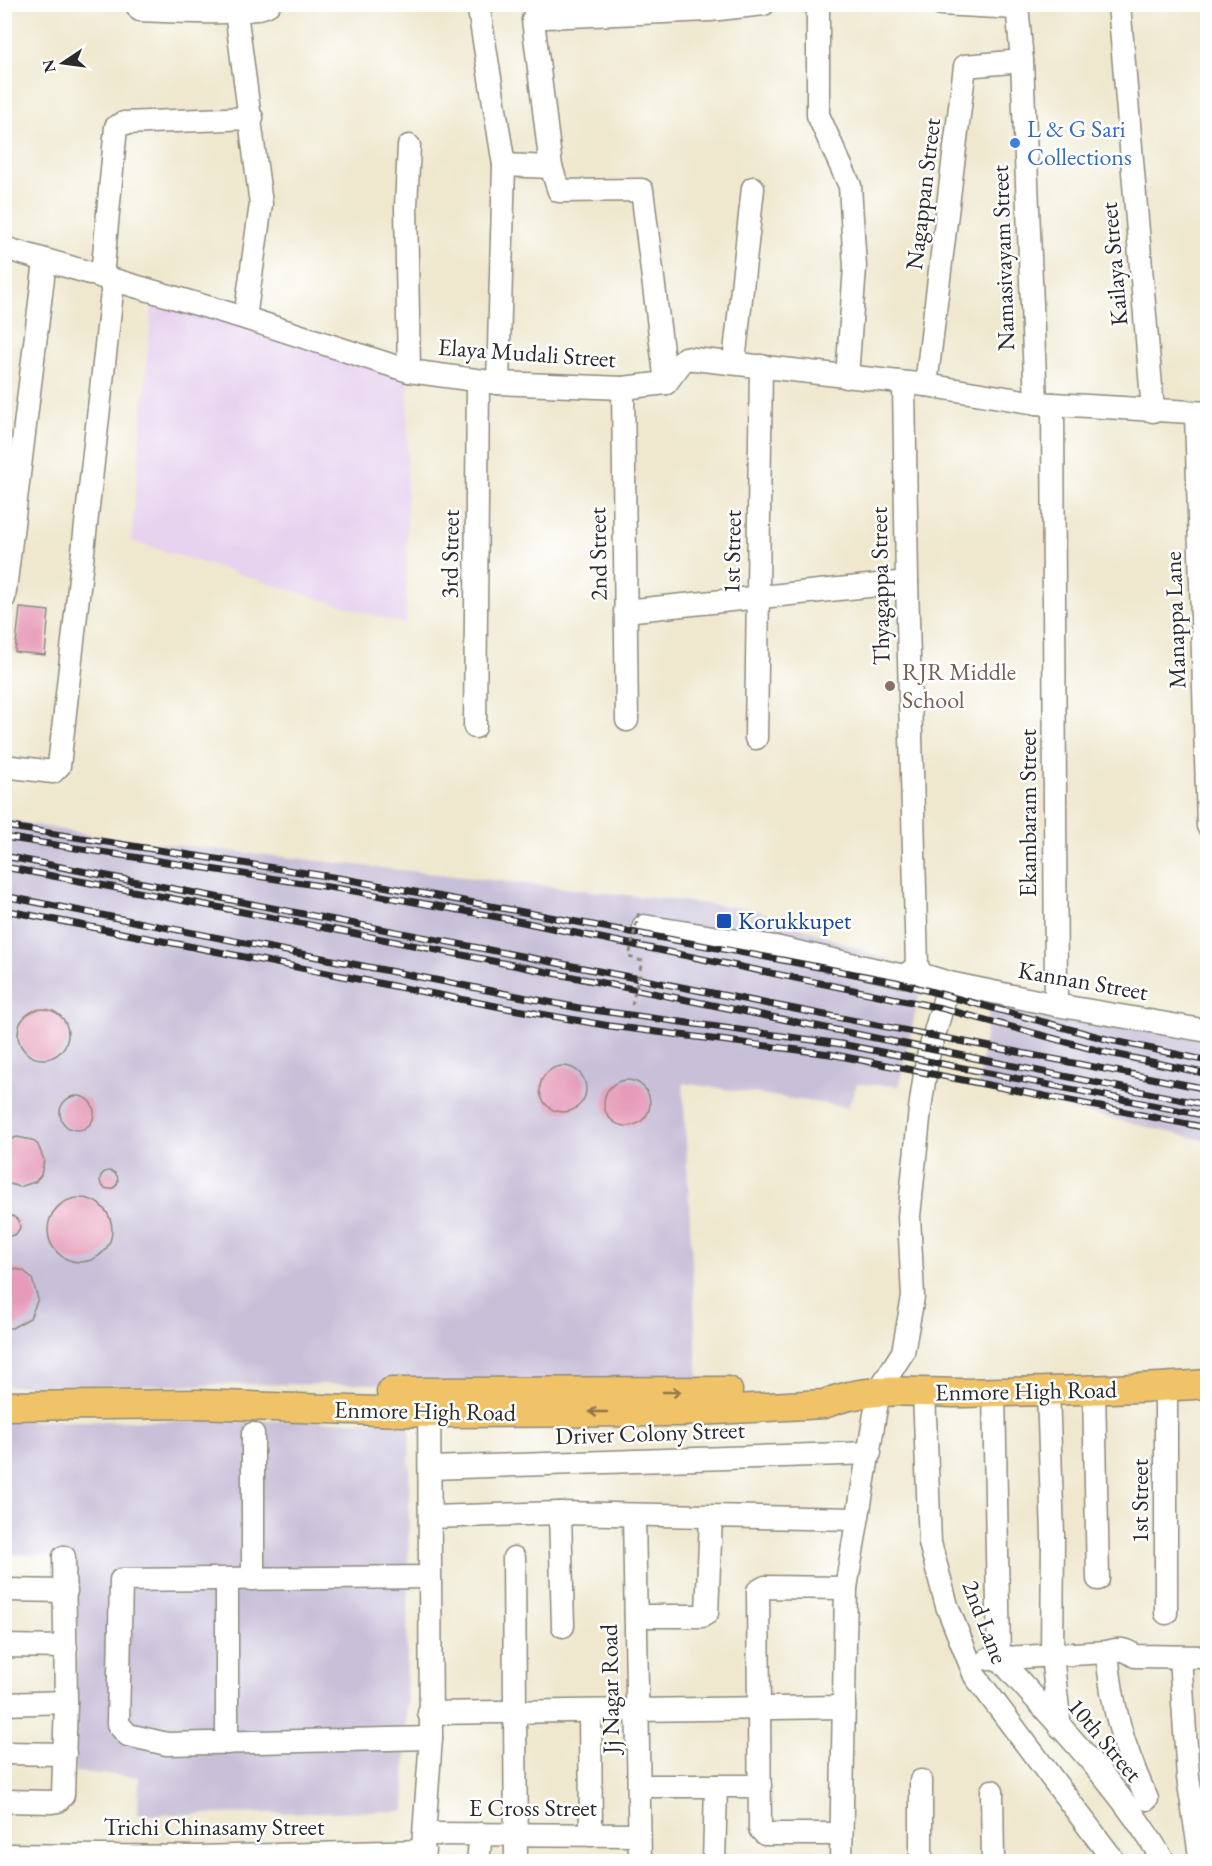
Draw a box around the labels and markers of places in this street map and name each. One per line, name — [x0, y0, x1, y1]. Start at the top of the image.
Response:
place label: L & G Sari Collections — [1027, 113, 1132, 172]
marker: L & G Sari Collections — [1008, 136, 1022, 150]
place label: RJR Middle School — [902, 656, 1016, 715]
marker: RJR Middle School — [883, 679, 897, 693]
place label: Korukkupet — [738, 905, 852, 936]
marker: Korukkupet — [715, 912, 733, 930]

